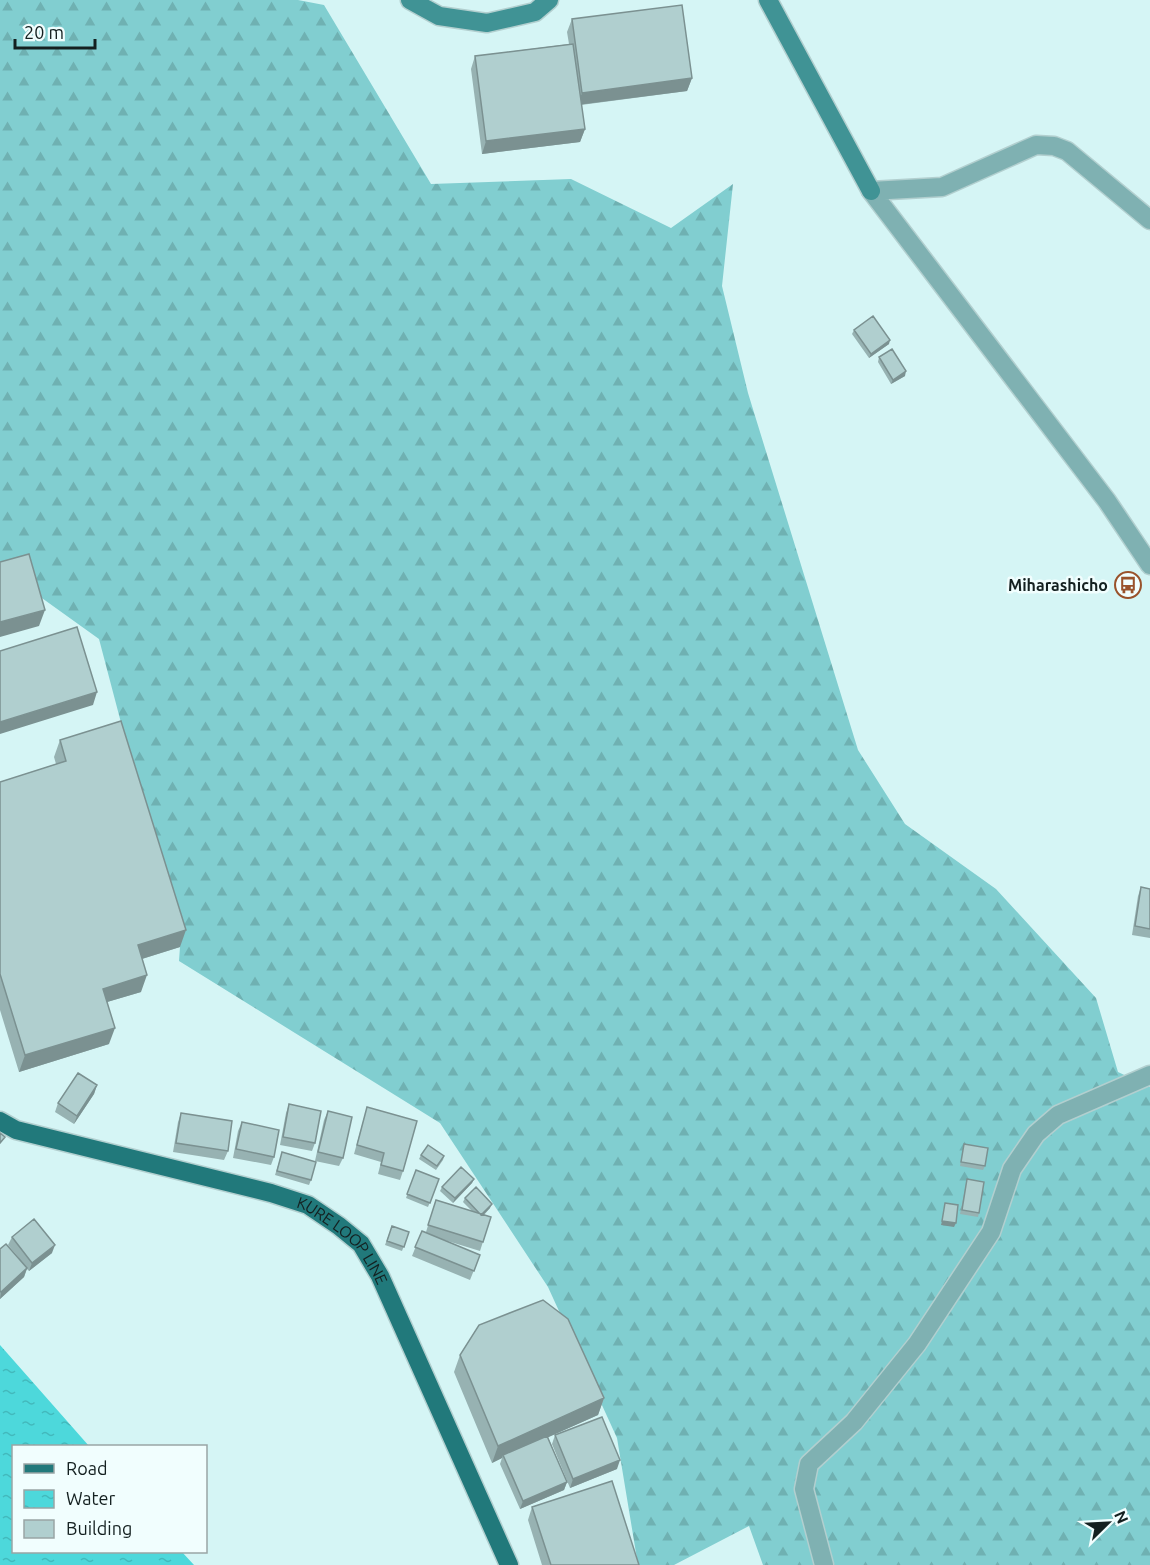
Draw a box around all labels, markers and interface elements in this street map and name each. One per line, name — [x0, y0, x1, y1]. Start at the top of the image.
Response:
scale bar — [15, 12, 94, 50]
text: 20 m — [24, 22, 64, 42]
bus stop icon: Miharashicho — [1113, 570, 1143, 600]
place label: Miharashicho — [1008, 576, 1108, 594]
street label: KURE LOOP LINE — [295, 1193, 391, 1287]
legend — [12, 1445, 207, 1553]
text: Road — [66, 1458, 108, 1478]
text: Water — [66, 1488, 116, 1508]
north arrow — [1078, 1493, 1138, 1553]
text: N — [1111, 1508, 1132, 1526]
text: Building — [66, 1518, 132, 1538]

